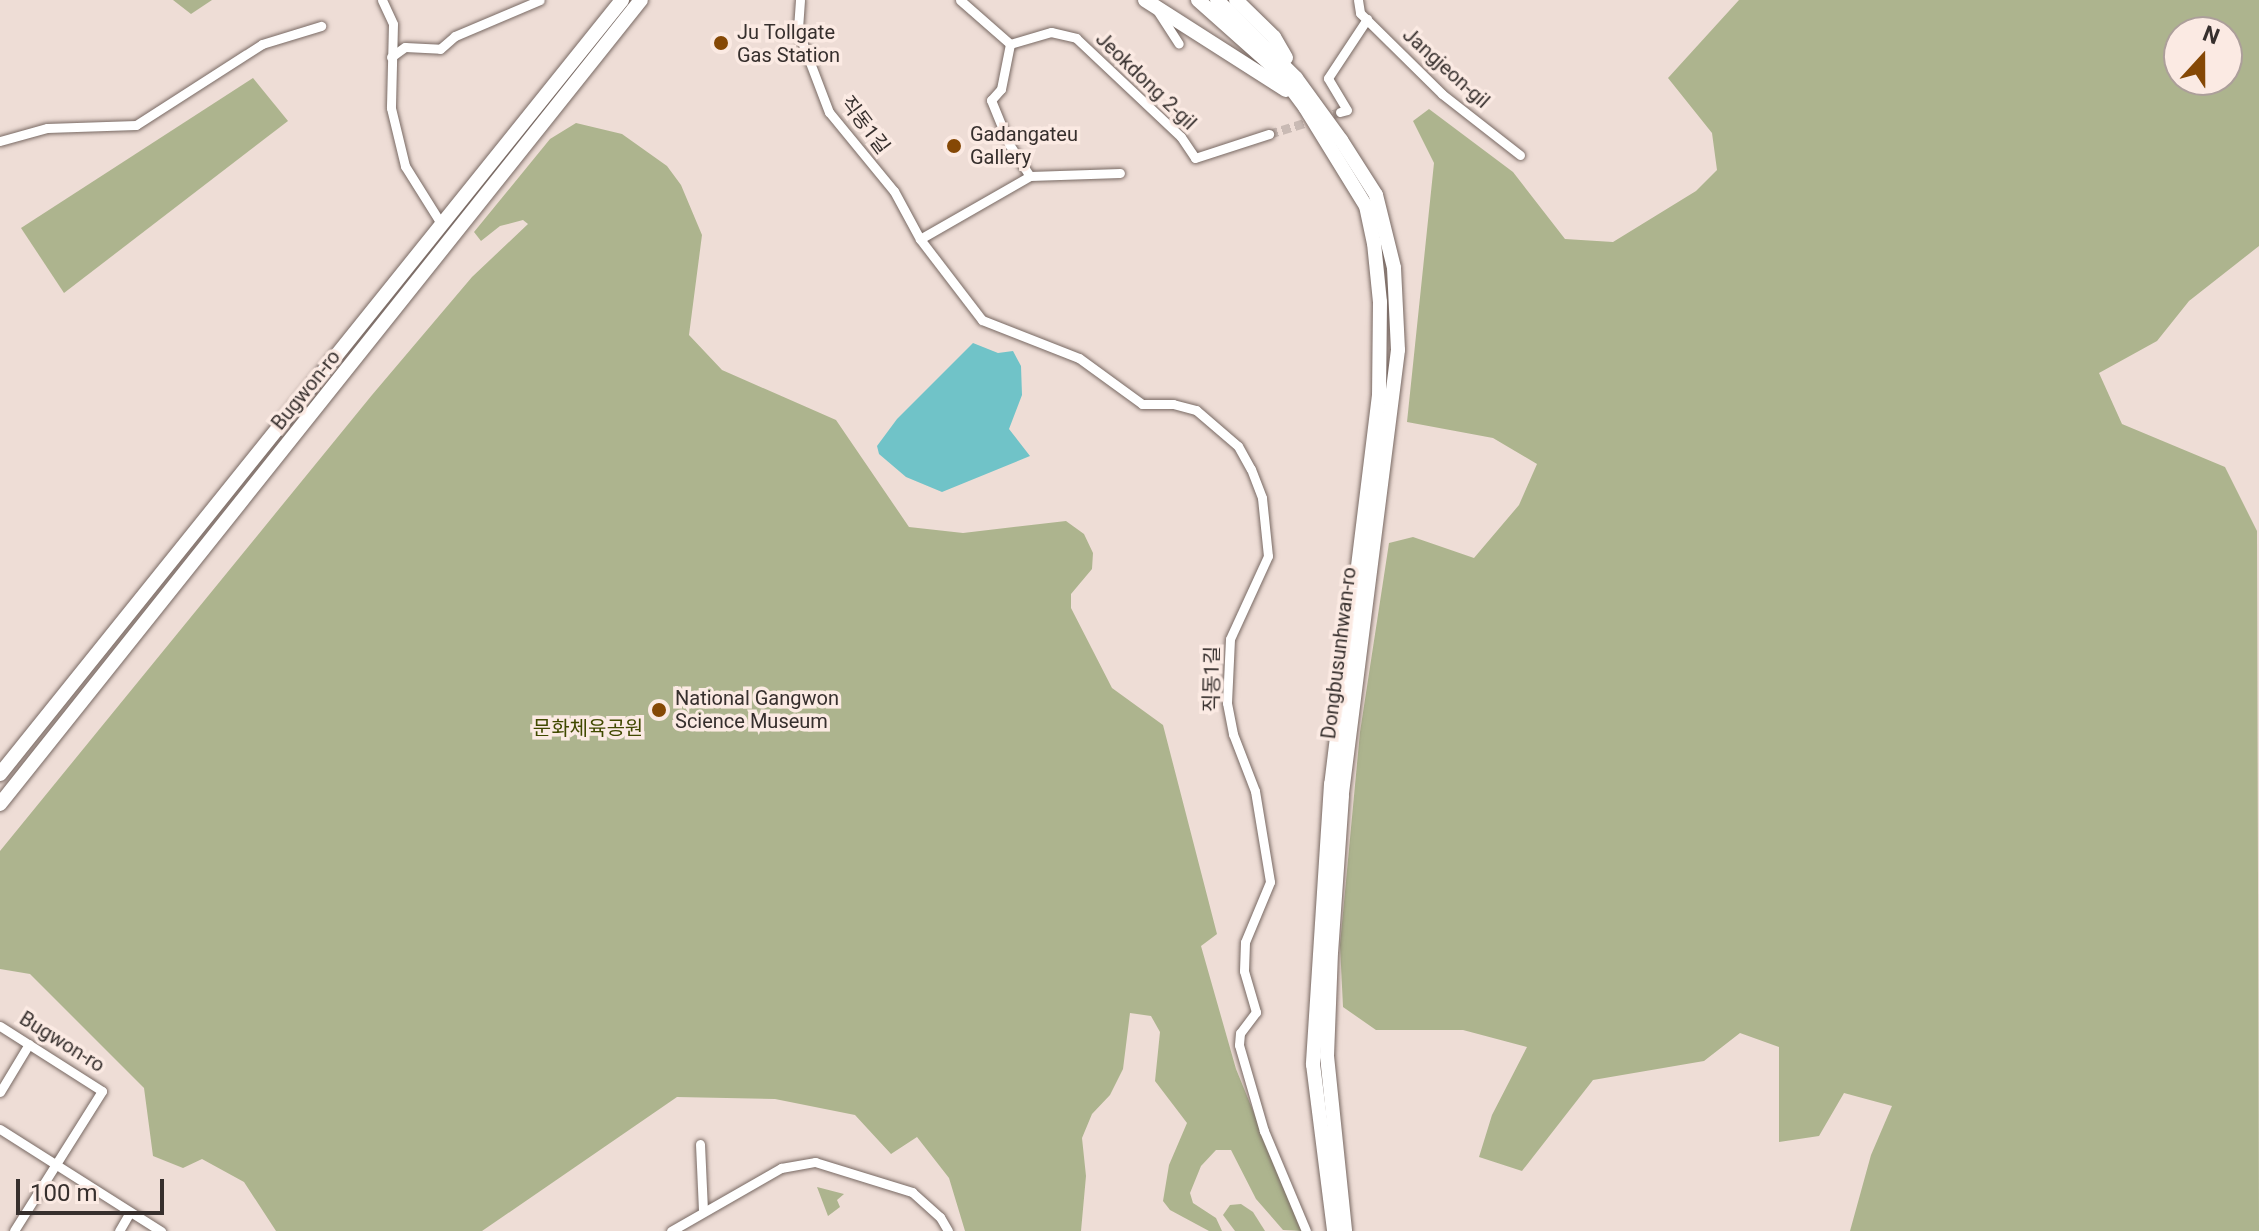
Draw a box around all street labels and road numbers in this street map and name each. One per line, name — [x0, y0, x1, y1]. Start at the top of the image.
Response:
street label: Jangjeon-gil — [1398, 23, 1494, 113]
street label: Jeokdong 2-gil — [1091, 27, 1201, 135]
street label: 직동1길 — [835, 91, 895, 159]
street label: Bugwon-ro — [267, 345, 345, 435]
street label: Dongbusunhwan-ro — [1317, 566, 1361, 740]
street label: 직동1길 — [1199, 646, 1225, 712]
street label: Bugwon-ro — [15, 1006, 109, 1078]

